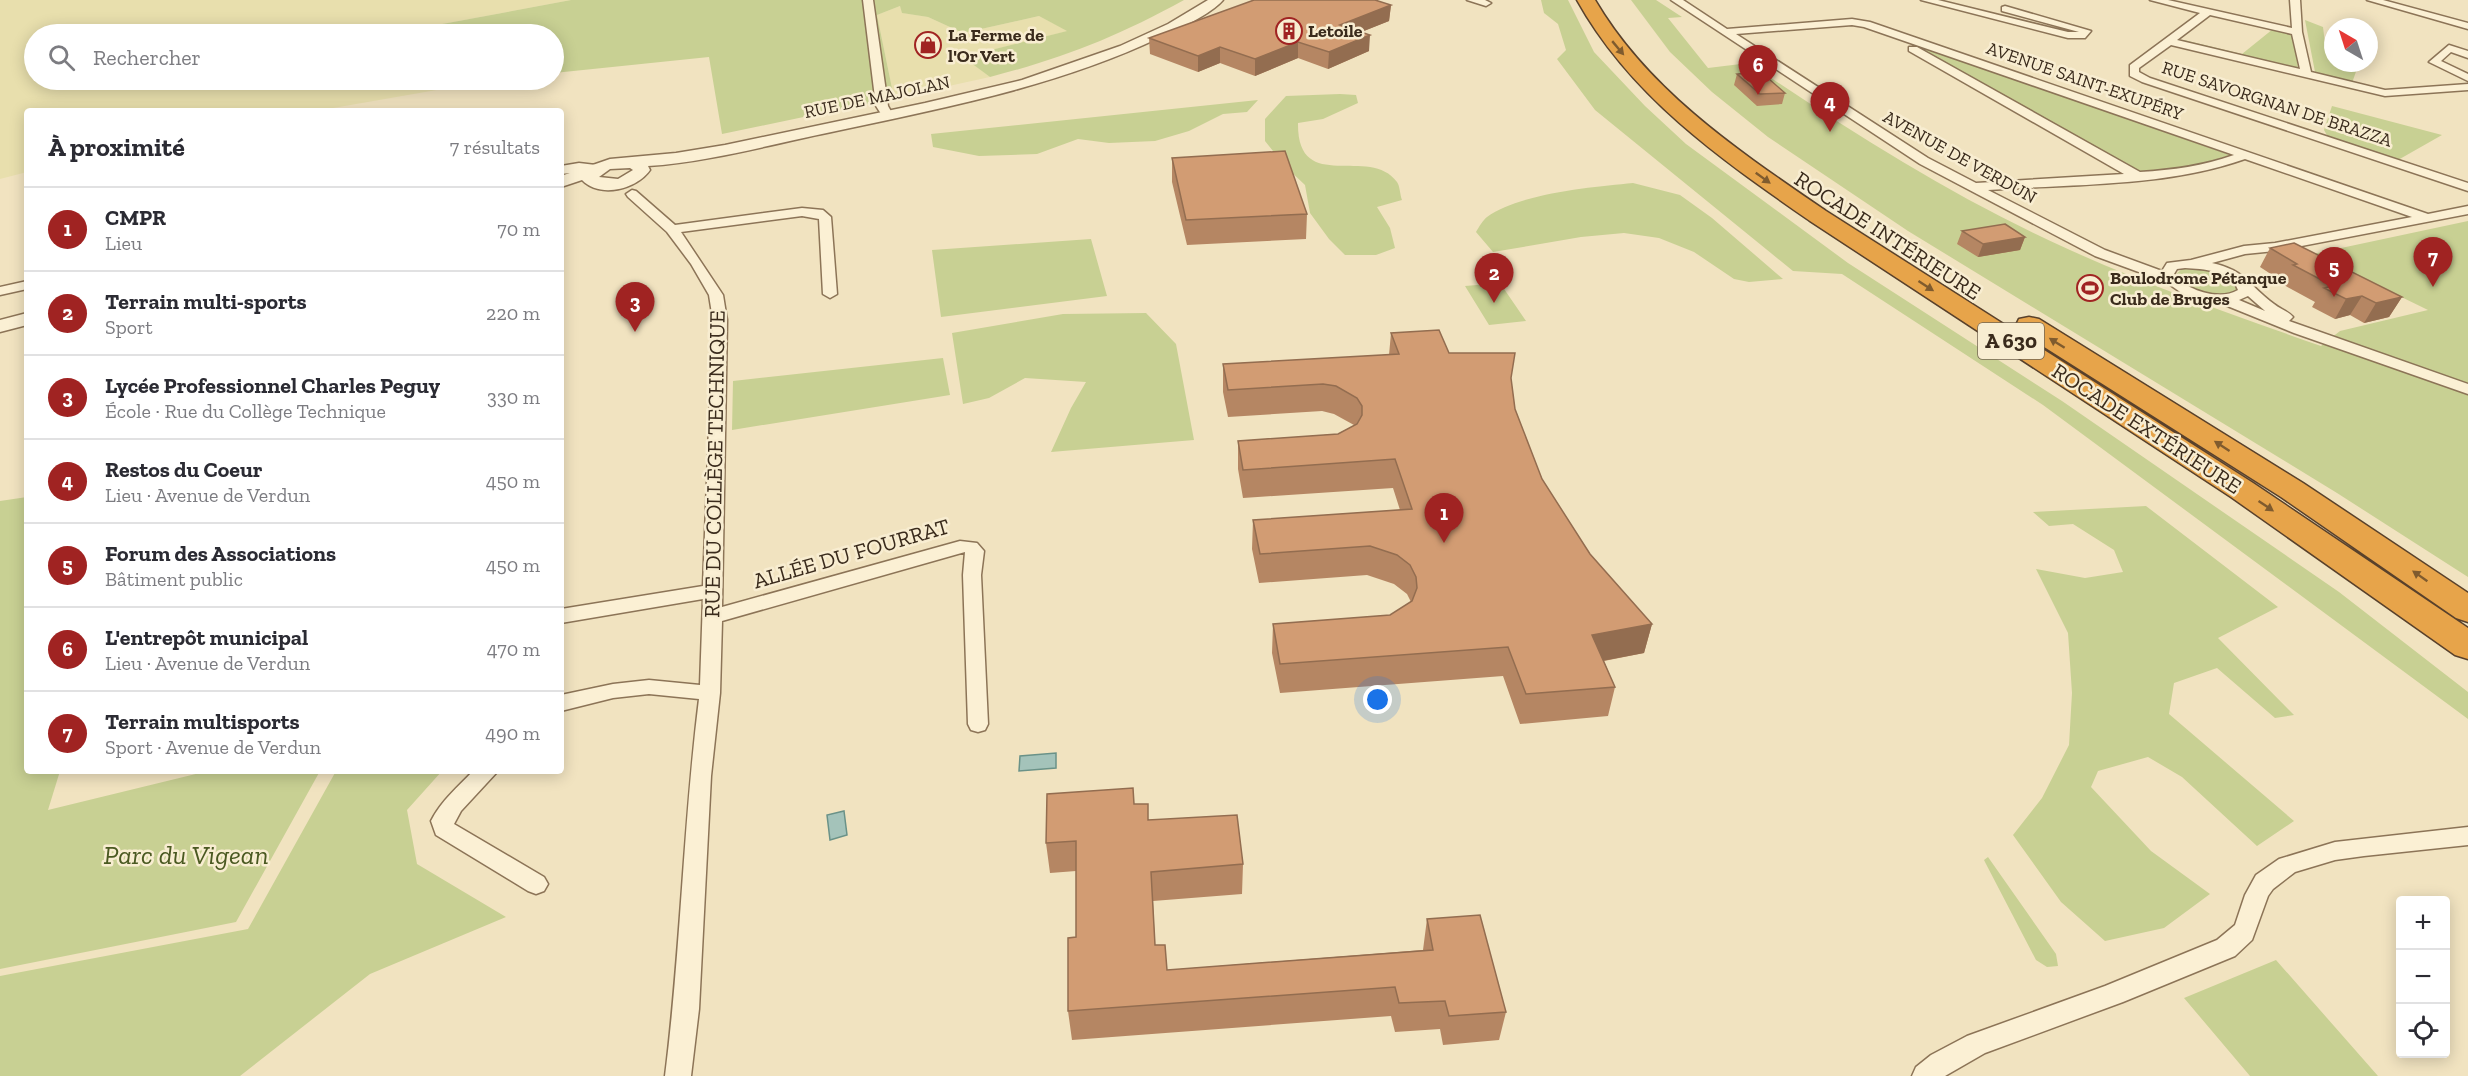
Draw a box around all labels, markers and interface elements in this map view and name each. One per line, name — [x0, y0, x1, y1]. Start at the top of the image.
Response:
building icon: Letoile — [1274, 16, 1304, 46]
north arrow — [2324, 18, 2378, 72]
place label: Letoile — [1308, 20, 1363, 42]
search box — [24, 24, 564, 90]
place label: La Ferme de l'Or Vert — [948, 24, 1044, 67]
shop icon: La Ferme de l'Or Vert — [913, 30, 943, 60]
street label: AVENUE SAINT-EXUPÉRY — [1984, 37, 2186, 125]
icon: search — [45, 41, 78, 74]
one-way arrow — [1611, 41, 1624, 56]
text: Rechercher — [93, 44, 201, 71]
pin: 6 — [1738, 46, 1778, 95]
street label: RUE SAVORGNAN DE BRAZZA — [2159, 56, 2395, 152]
street label: RUE DE MAJOLAN — [802, 71, 952, 123]
pin: 4 — [1810, 82, 1850, 132]
street label: AVENUE DE VERDUN — [1879, 106, 2041, 208]
text: À proximité — [48, 131, 185, 163]
text: 7 résultats — [450, 135, 540, 159]
street label: ROCADE INTÉRIEURE — [1789, 165, 1986, 306]
one-way arrow — [1756, 171, 1771, 183]
text: CMPR — [105, 204, 166, 231]
text: 1 — [63, 217, 72, 241]
text: 70 m — [497, 217, 540, 241]
text: Lieu — [105, 231, 142, 255]
pin: 7 — [2414, 238, 2452, 287]
pin: 5 — [2314, 248, 2354, 297]
pin: 2 — [1474, 254, 1514, 303]
place label: Boulodrome Pétanque Club de Bruges — [2110, 267, 2287, 310]
sports icon: Boulodrome Pétanque Club de Bruges — [2075, 273, 2105, 303]
one-way arrow — [1917, 280, 1934, 291]
pin: 3 — [616, 282, 654, 332]
text: Terrain multi-sports — [105, 288, 307, 315]
text: 2 — [62, 301, 73, 325]
text: 220 m — [486, 301, 540, 325]
street label: RUE DU COLLÈGE TECHNIQUE — [698, 310, 731, 618]
text: Sport — [105, 315, 153, 339]
road number: A 630 — [1978, 323, 2044, 359]
one-way arrow — [2049, 337, 2065, 348]
street label: ROCADE EXTÉRIEURE — [2047, 357, 2247, 500]
text: Lycée Professionnel Charles Peguy — [105, 372, 440, 399]
text: 3 — [62, 385, 73, 409]
text: 330 m — [487, 385, 540, 409]
text: École · Rue du Collège Technique — [105, 399, 386, 423]
one-way arrow — [2214, 440, 2230, 451]
text: Restos du Coeur — [105, 456, 262, 483]
text: 4 — [62, 469, 73, 493]
text: 450 m — [486, 469, 540, 493]
text: Lieu · Avenue de Verdun — [105, 483, 310, 507]
pin: 1 — [1424, 494, 1464, 543]
one-way arrow — [2257, 500, 2273, 512]
street label: ALLÉE DU FOURRAT — [750, 512, 953, 594]
text: Forum des Associations — [105, 540, 336, 567]
text: 5 — [62, 553, 73, 577]
text: 450 m — [486, 553, 540, 577]
text: Bâtiment public — [105, 567, 243, 591]
one-way arrow — [2412, 571, 2428, 582]
text: L'entrepôt municipal — [105, 624, 308, 651]
text: 6 — [62, 637, 73, 661]
text: 470 m — [487, 637, 540, 661]
text: Lieu · Avenue de Verdun — [105, 651, 310, 675]
your location — [1363, 685, 1392, 714]
text: Terrain multisports — [105, 708, 300, 735]
text: 7 — [63, 721, 72, 745]
text: 490 m — [485, 721, 540, 745]
text: Sport · Avenue de Verdun — [105, 735, 321, 759]
park label: Parc du Vigean — [103, 839, 269, 871]
map controls — [2396, 896, 2450, 1058]
button: + — [2396, 896, 2450, 950]
button: − — [2396, 950, 2450, 1004]
button: locate — [2396, 1004, 2450, 1058]

